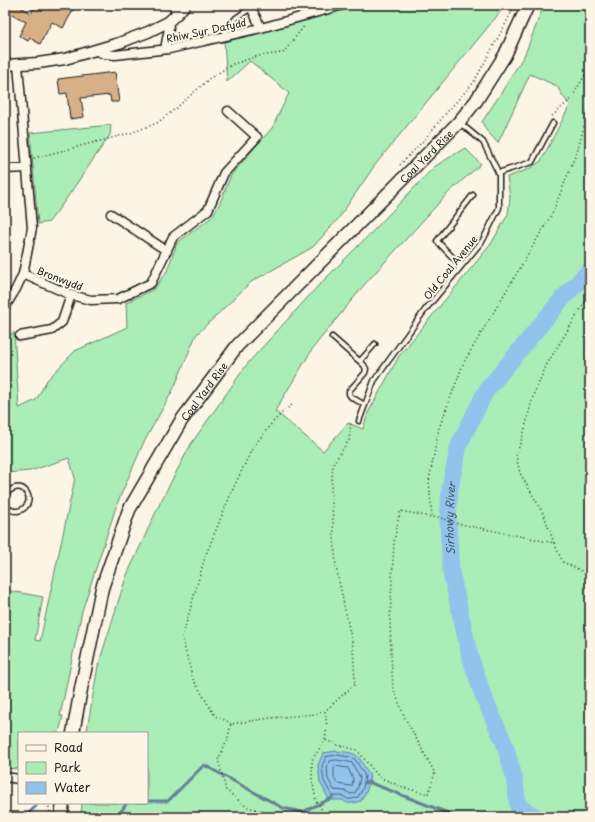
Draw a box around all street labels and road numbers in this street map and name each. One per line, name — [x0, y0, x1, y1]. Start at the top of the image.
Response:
street label: Rhiw Syr Dafydd — [165, 14, 248, 47]
street label: Coal Yard Rise — [396, 126, 455, 186]
street label: Old Coal Avenue — [419, 231, 481, 302]
street label: Bronwydd — [35, 262, 85, 294]
street label: Coal Yard Rise — [177, 359, 230, 423]

